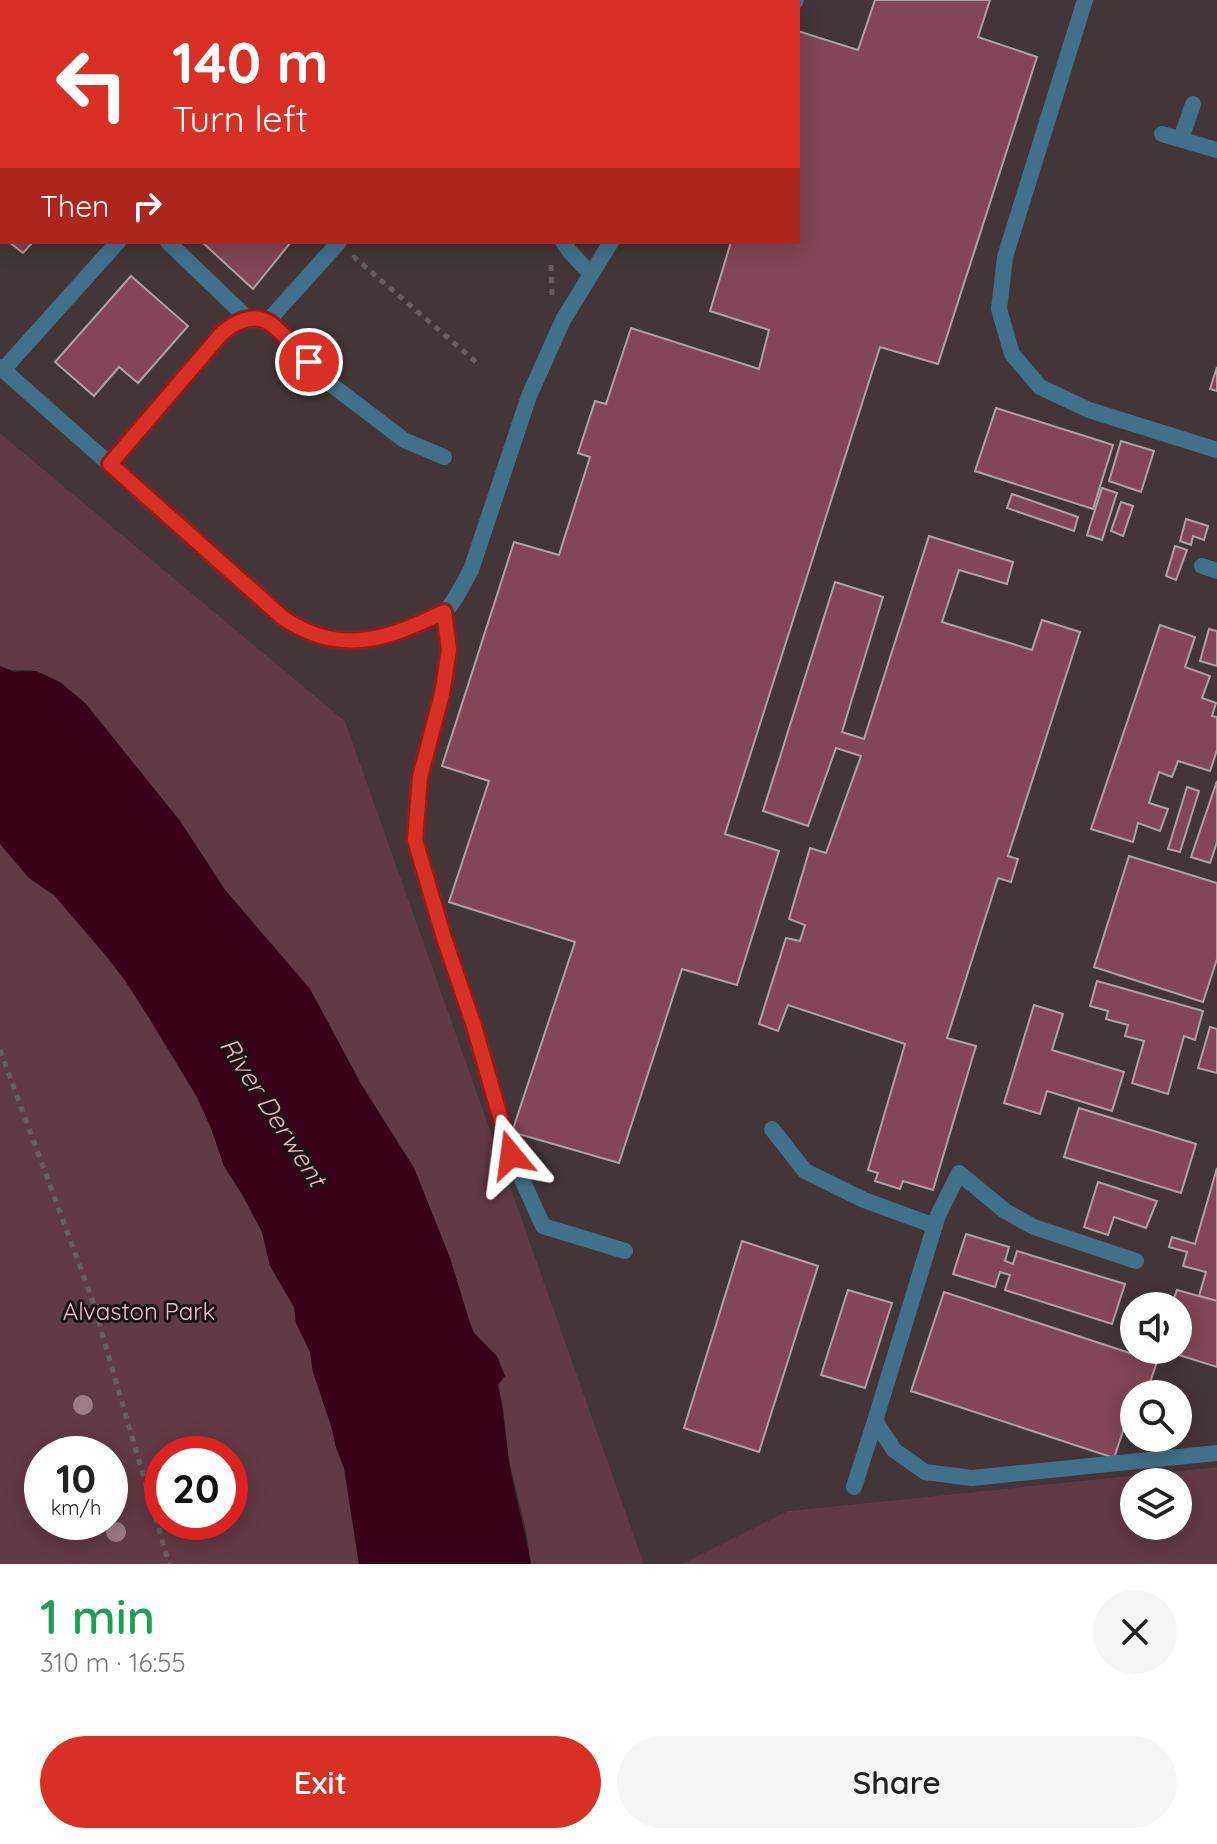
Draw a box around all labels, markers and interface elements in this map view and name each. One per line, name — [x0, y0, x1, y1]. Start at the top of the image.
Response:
text: 140 m — [172, 27, 328, 97]
icon: left — [40, 32, 144, 136]
text: Turn left — [172, 96, 308, 141]
icon: right — [125, 184, 169, 228]
text: Then — [40, 187, 109, 225]
pin — [275, 328, 343, 396]
icon: arrive — [287, 340, 331, 384]
water label: River Derwent — [213, 1031, 336, 1195]
position arrow — [469, 1113, 553, 1197]
map controls — [1120, 1292, 1192, 1540]
button: sound — [1120, 1292, 1192, 1364]
park label: Alvaston Park — [63, 1296, 215, 1326]
button: search — [1120, 1380, 1192, 1452]
speed limit sign: 20 — [144, 1436, 248, 1540]
text: 10 — [56, 1453, 96, 1503]
button: layers — [1120, 1468, 1192, 1540]
text: km/h — [51, 1495, 101, 1520]
text: 1 min — [40, 1586, 155, 1646]
button: close — [1093, 1590, 1177, 1674]
text: 310 m · 16:55 — [40, 1646, 186, 1679]
button: Exit — [40, 1736, 601, 1828]
button: Share — [617, 1736, 1177, 1828]

